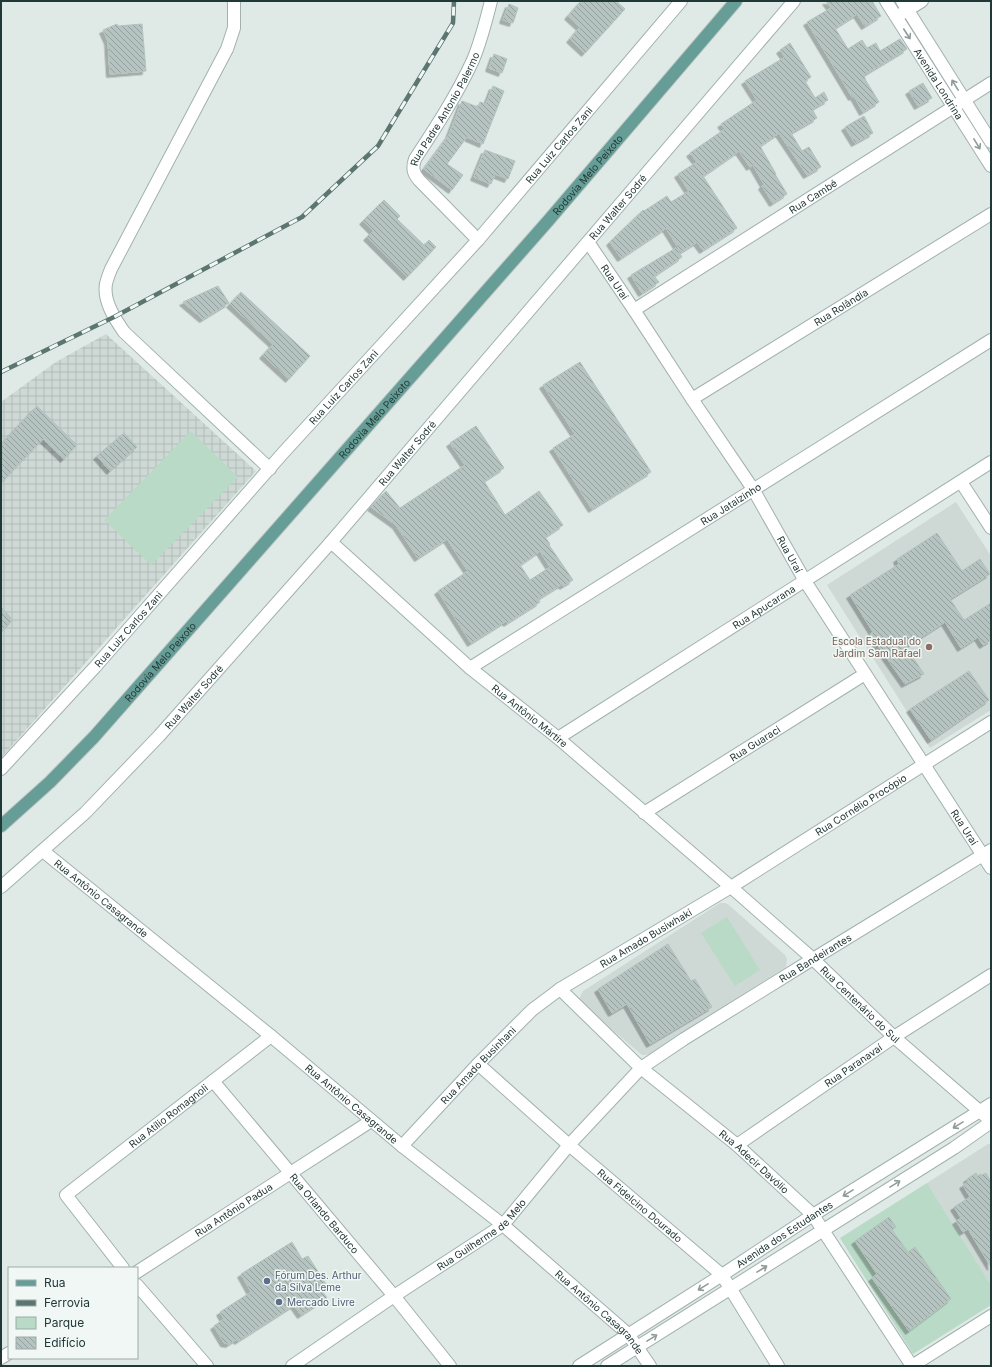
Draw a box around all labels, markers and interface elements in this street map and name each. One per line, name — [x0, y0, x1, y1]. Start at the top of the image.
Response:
one-way arrow — [903, 28, 911, 39]
street label: Avenida Londrina — [912, 46, 966, 121]
street label: Rua Padre Antonio Palermo — [407, 50, 482, 167]
one-way arrow — [951, 80, 959, 91]
street label: Rua Luiz Carlos Zani — [523, 104, 595, 186]
street label: Rodovia Melo Peixoto — [550, 132, 625, 217]
one-way arrow — [973, 138, 981, 149]
street label: Rua Walter Sodré — [587, 172, 649, 242]
street label: Rua Cambé — [787, 176, 839, 216]
street label: Rua Uraí — [599, 262, 631, 302]
street label: Rua Rolândia — [812, 286, 870, 328]
street label: Rua Luiz Carlos Zani — [306, 347, 380, 427]
street label: Rodovia Melo Peixoto — [336, 376, 412, 461]
street label: Rua Walter Sodré — [376, 418, 438, 488]
street label: Rua Jataizinho — [698, 480, 763, 527]
street label: Rua Uraí — [775, 534, 805, 575]
street label: Rua Apucarana — [730, 582, 797, 631]
street label: Rua Luiz Carlos Zani — [92, 589, 165, 670]
street label: Rodovia Melo Peixoto — [122, 620, 198, 704]
place label: Escola Estadual do Jardim Sam Rafael — [832, 635, 921, 659]
marker: Escola Estadual do Jardim Sam Rafael — [924, 642, 934, 652]
street label: Rua Walter Sodré — [162, 662, 225, 732]
street label: Rua Antônio Mártire — [489, 682, 570, 750]
street label: Rua Guaraci — [727, 723, 782, 764]
street label: Rua Cornélio Procópio — [813, 771, 909, 838]
street label: Rua Uraí — [949, 807, 981, 848]
street label: Rua Antônio Casagrande — [52, 857, 151, 940]
street label: Rua Amado Busiwhaki — [598, 906, 694, 970]
street label: Rua Bandeirantes — [777, 931, 854, 985]
street label: Rua Centenário do Sul — [818, 964, 902, 1045]
street label: Rua Amado Businhani — [438, 1024, 518, 1106]
street label: Rua Paranavaí — [822, 1041, 885, 1089]
street label: Rua Antônio Casagrande — [303, 1061, 401, 1146]
street label: Rua Atílio Romagnoli — [126, 1081, 210, 1150]
one-way arrow — [952, 1121, 964, 1129]
street label: Rua Adecir Davólio — [717, 1127, 791, 1196]
street label: Rua Fidelcino Dourado — [595, 1166, 685, 1245]
street label: Rua Orlando Barduco — [287, 1171, 361, 1256]
street label: Rua Antônio Padua — [193, 1180, 275, 1239]
one-way arrow — [889, 1180, 901, 1188]
one-way arrow — [842, 1190, 854, 1198]
street label: Rua Guilherme de Melo — [434, 1196, 528, 1273]
street label: Avenida dos Estudantes — [734, 1198, 835, 1270]
one-way arrow — [756, 1264, 768, 1272]
legend — [8, 1267, 138, 1359]
street label: Rua Antônio Casagrande — [553, 1267, 646, 1356]
place label: Fórum Des. Arthur da Silva Leme — [275, 1269, 362, 1293]
text: Rua — [44, 1275, 66, 1290]
marker: Fórum Des. Arthur da Silva Leme — [262, 1276, 272, 1286]
one-way arrow — [698, 1283, 709, 1291]
text: Ferrovia — [44, 1295, 90, 1310]
place label: Mercado Livre — [287, 1296, 355, 1308]
marker: Mercado Livre — [274, 1297, 284, 1307]
text: Parque — [44, 1315, 84, 1330]
one-way arrow — [646, 1334, 657, 1342]
text: Edifício — [44, 1335, 86, 1350]

